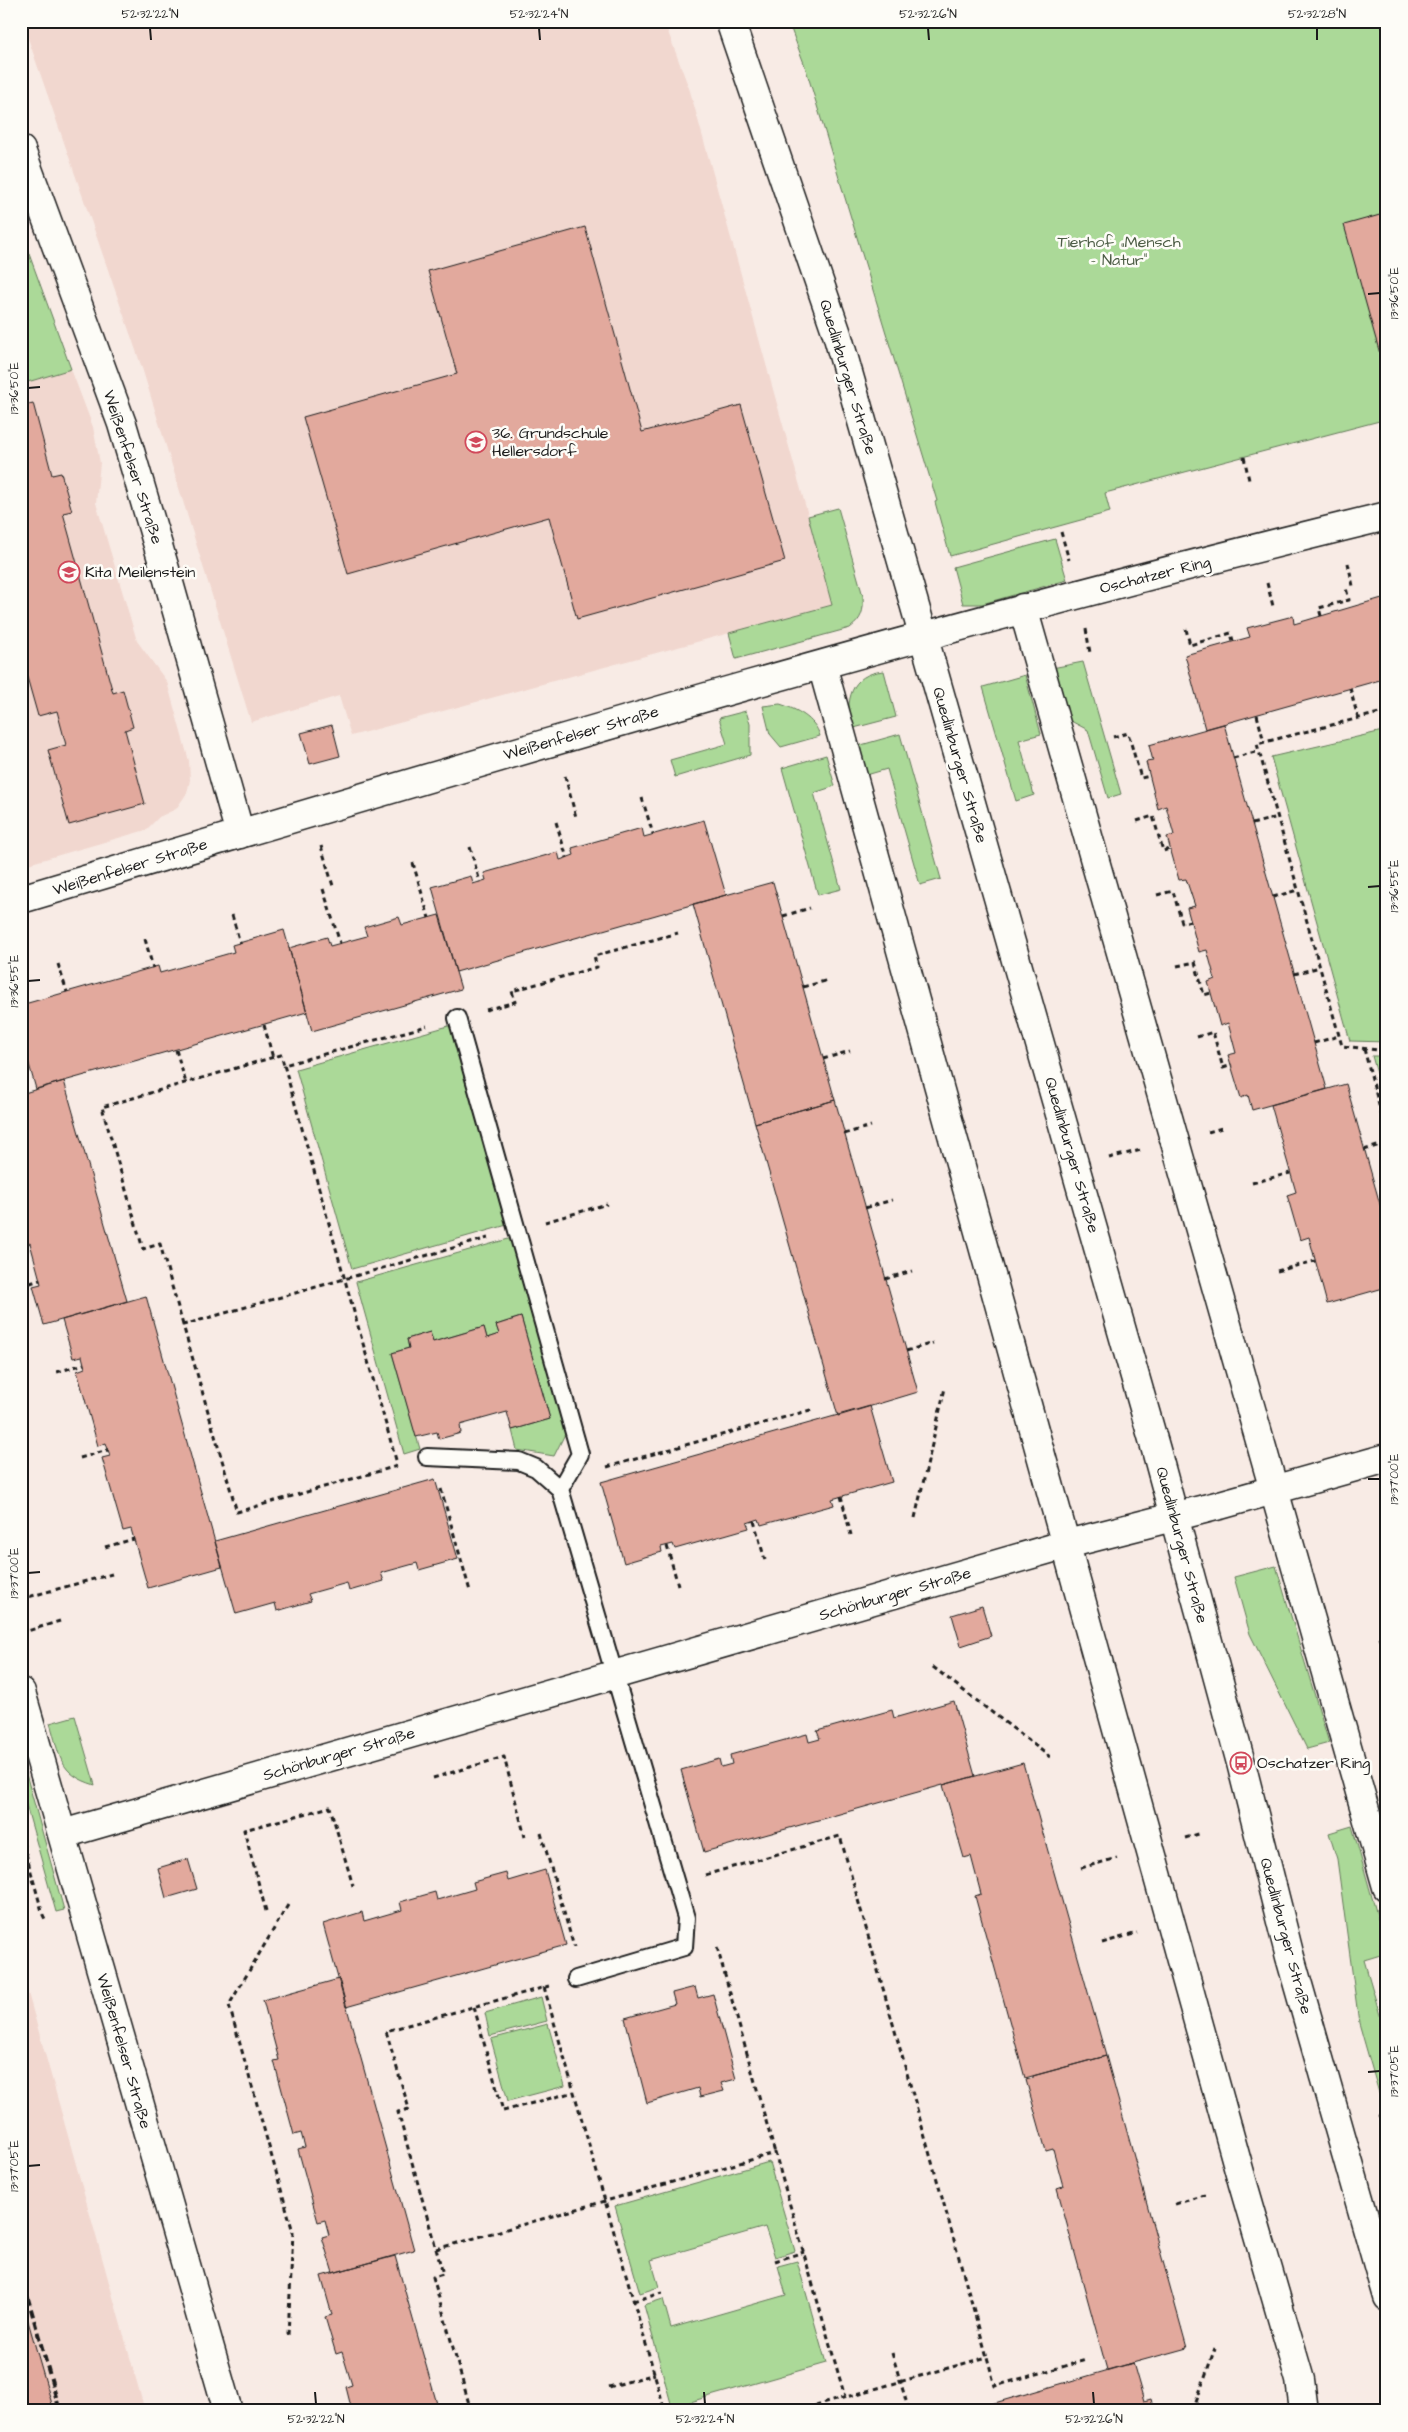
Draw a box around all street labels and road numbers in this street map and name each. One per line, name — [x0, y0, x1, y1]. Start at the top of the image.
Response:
street label: Quedlinburger Straße — [813, 297, 882, 458]
street label: Weißenfelser Straße — [98, 387, 168, 547]
street label: Oschatzer Ring — [1097, 551, 1213, 600]
street label: Quedlinburger Straße — [926, 685, 993, 846]
street label: Weißenfelser Straße — [501, 700, 662, 766]
street label: Weißenfelser Straße — [50, 833, 210, 901]
street label: Quedlinburger Straße — [1038, 1075, 1105, 1236]
street label: Quedlinburger Straße — [1150, 1464, 1214, 1626]
street label: Schönburger Straße — [816, 1562, 974, 1627]
street label: Schönburger Straße — [260, 1722, 418, 1787]
street label: Quedlinburger Straße — [1254, 1855, 1318, 2017]
street label: Weißenfelser Straße — [91, 1971, 157, 2132]

